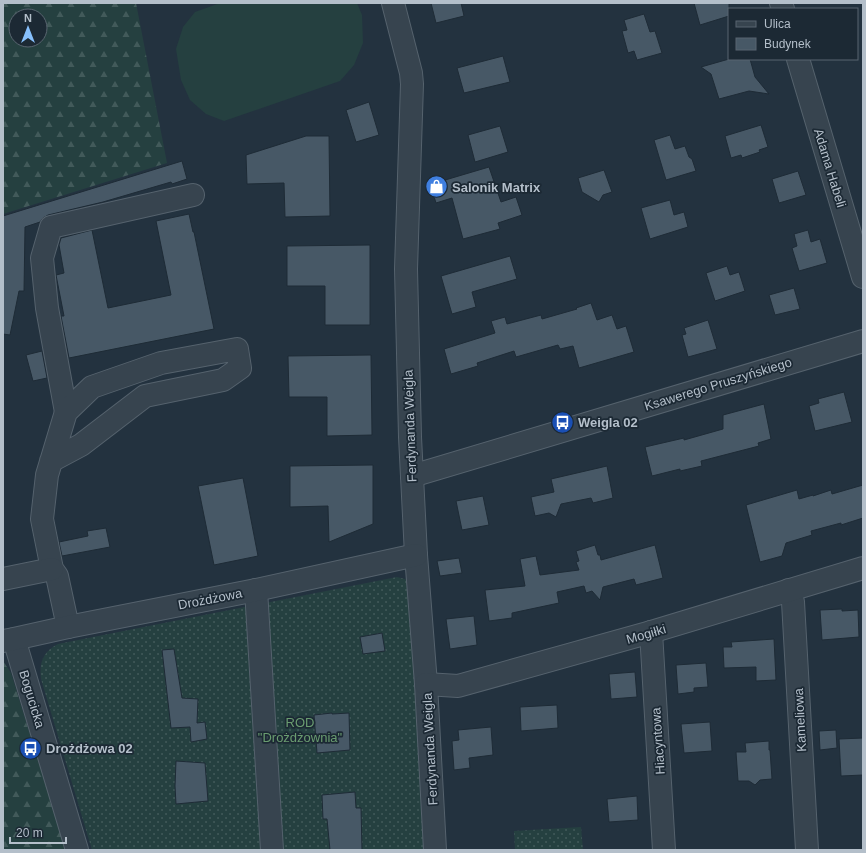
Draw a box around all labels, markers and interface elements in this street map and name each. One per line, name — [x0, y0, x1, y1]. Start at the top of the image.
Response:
north arrow — [8, 8, 48, 48]
legend — [728, 8, 858, 60]
text: N — [24, 12, 32, 24]
text: Ulica — [764, 17, 791, 31]
text: Budynek — [764, 37, 812, 51]
street label: Adama Habeli — [811, 127, 849, 209]
shop icon: Salonik Matrix — [423, 174, 449, 200]
place label: Salonik Matrix — [452, 180, 541, 195]
street label: Ksawerego Pruszyńskiego — [643, 354, 793, 414]
street label: Ferdynanda Weigla — [401, 369, 419, 482]
bus stop icon: Weigla 02 — [549, 409, 575, 435]
place label: Weigla 02 — [578, 415, 638, 430]
street label: Drożdżowa — [177, 585, 244, 613]
street label: Mogiłki — [624, 621, 668, 647]
street label: Bogucicka — [16, 668, 48, 731]
street label: Kameliowa — [791, 687, 809, 752]
street label: Ferdynanda Weigla — [420, 692, 440, 806]
street label: Hiacyntowa — [648, 706, 668, 775]
park label: ROD "Drożdżownia" — [258, 715, 343, 745]
bus stop icon: Drożdżowa 02 — [18, 735, 44, 761]
place label: Drożdżowa 02 — [46, 741, 133, 756]
scale bar — [10, 819, 66, 845]
text: 20 m — [16, 826, 43, 840]

